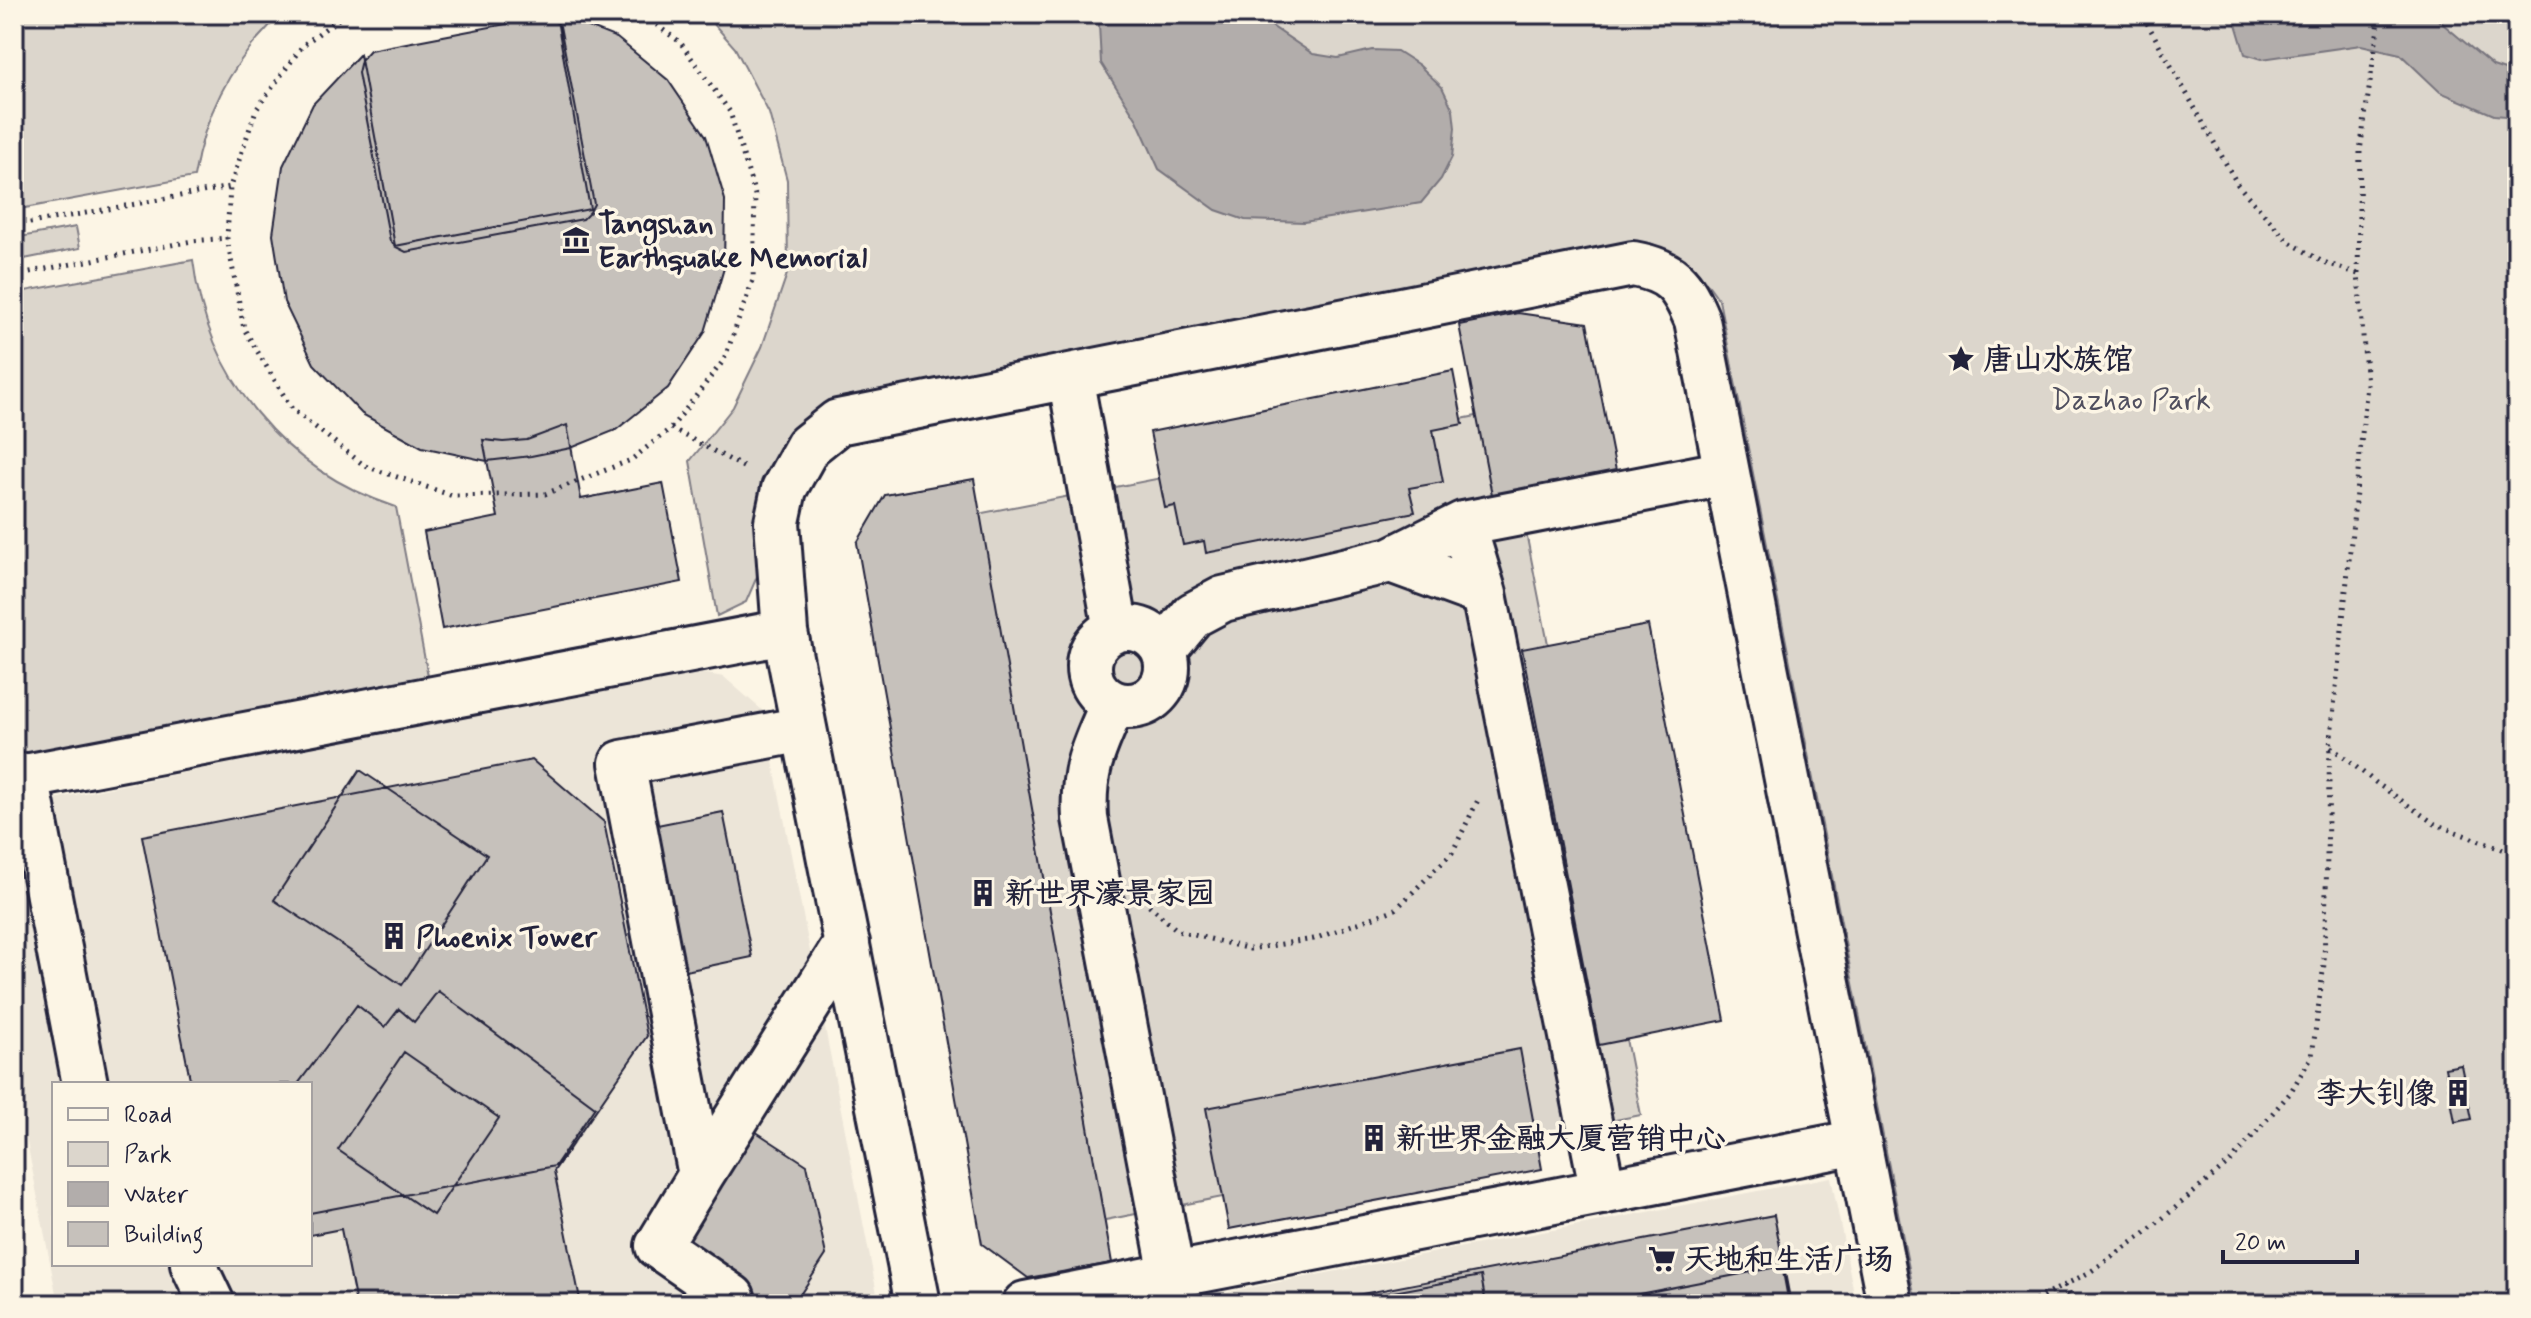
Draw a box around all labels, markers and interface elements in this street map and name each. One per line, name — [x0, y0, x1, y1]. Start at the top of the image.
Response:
place label: Tangshan Earthquake Memorial — [598, 205, 867, 278]
museum icon: Tangshan Earthquake Memorial — [561, 225, 591, 255]
place label: 唐山水族馆 — [1983, 341, 2133, 380]
place icon: 唐山水族馆 — [1946, 344, 1976, 374]
park label: Dazhao Park — [2051, 381, 2211, 420]
place label: 新世界濠景家园 — [1005, 875, 1215, 914]
building icon: 新世界濠景家园 — [968, 878, 998, 908]
place label: Phoenix Tower — [416, 918, 598, 957]
building icon: Phoenix Tower — [379, 921, 409, 951]
place label: 李大钊像 — [2316, 1075, 2436, 1114]
building icon: 李大钊像 — [2443, 1078, 2473, 1108]
legend — [52, 1082, 312, 1266]
text: Road — [124, 1100, 172, 1131]
place label: 新世界金融大厦营销中心 — [1396, 1120, 1726, 1159]
building icon: 新世界金融大厦营销中心 — [1359, 1123, 1389, 1153]
text: Park — [124, 1140, 172, 1171]
text: Water — [124, 1180, 189, 1211]
scale bar — [2223, 1214, 2357, 1264]
text: Building — [124, 1220, 204, 1254]
text: 20 m — [2235, 1228, 2286, 1259]
place label: 天地和生活广场 — [1684, 1241, 1894, 1280]
supermarket icon: 天地和生活广场 — [1647, 1244, 1677, 1274]

